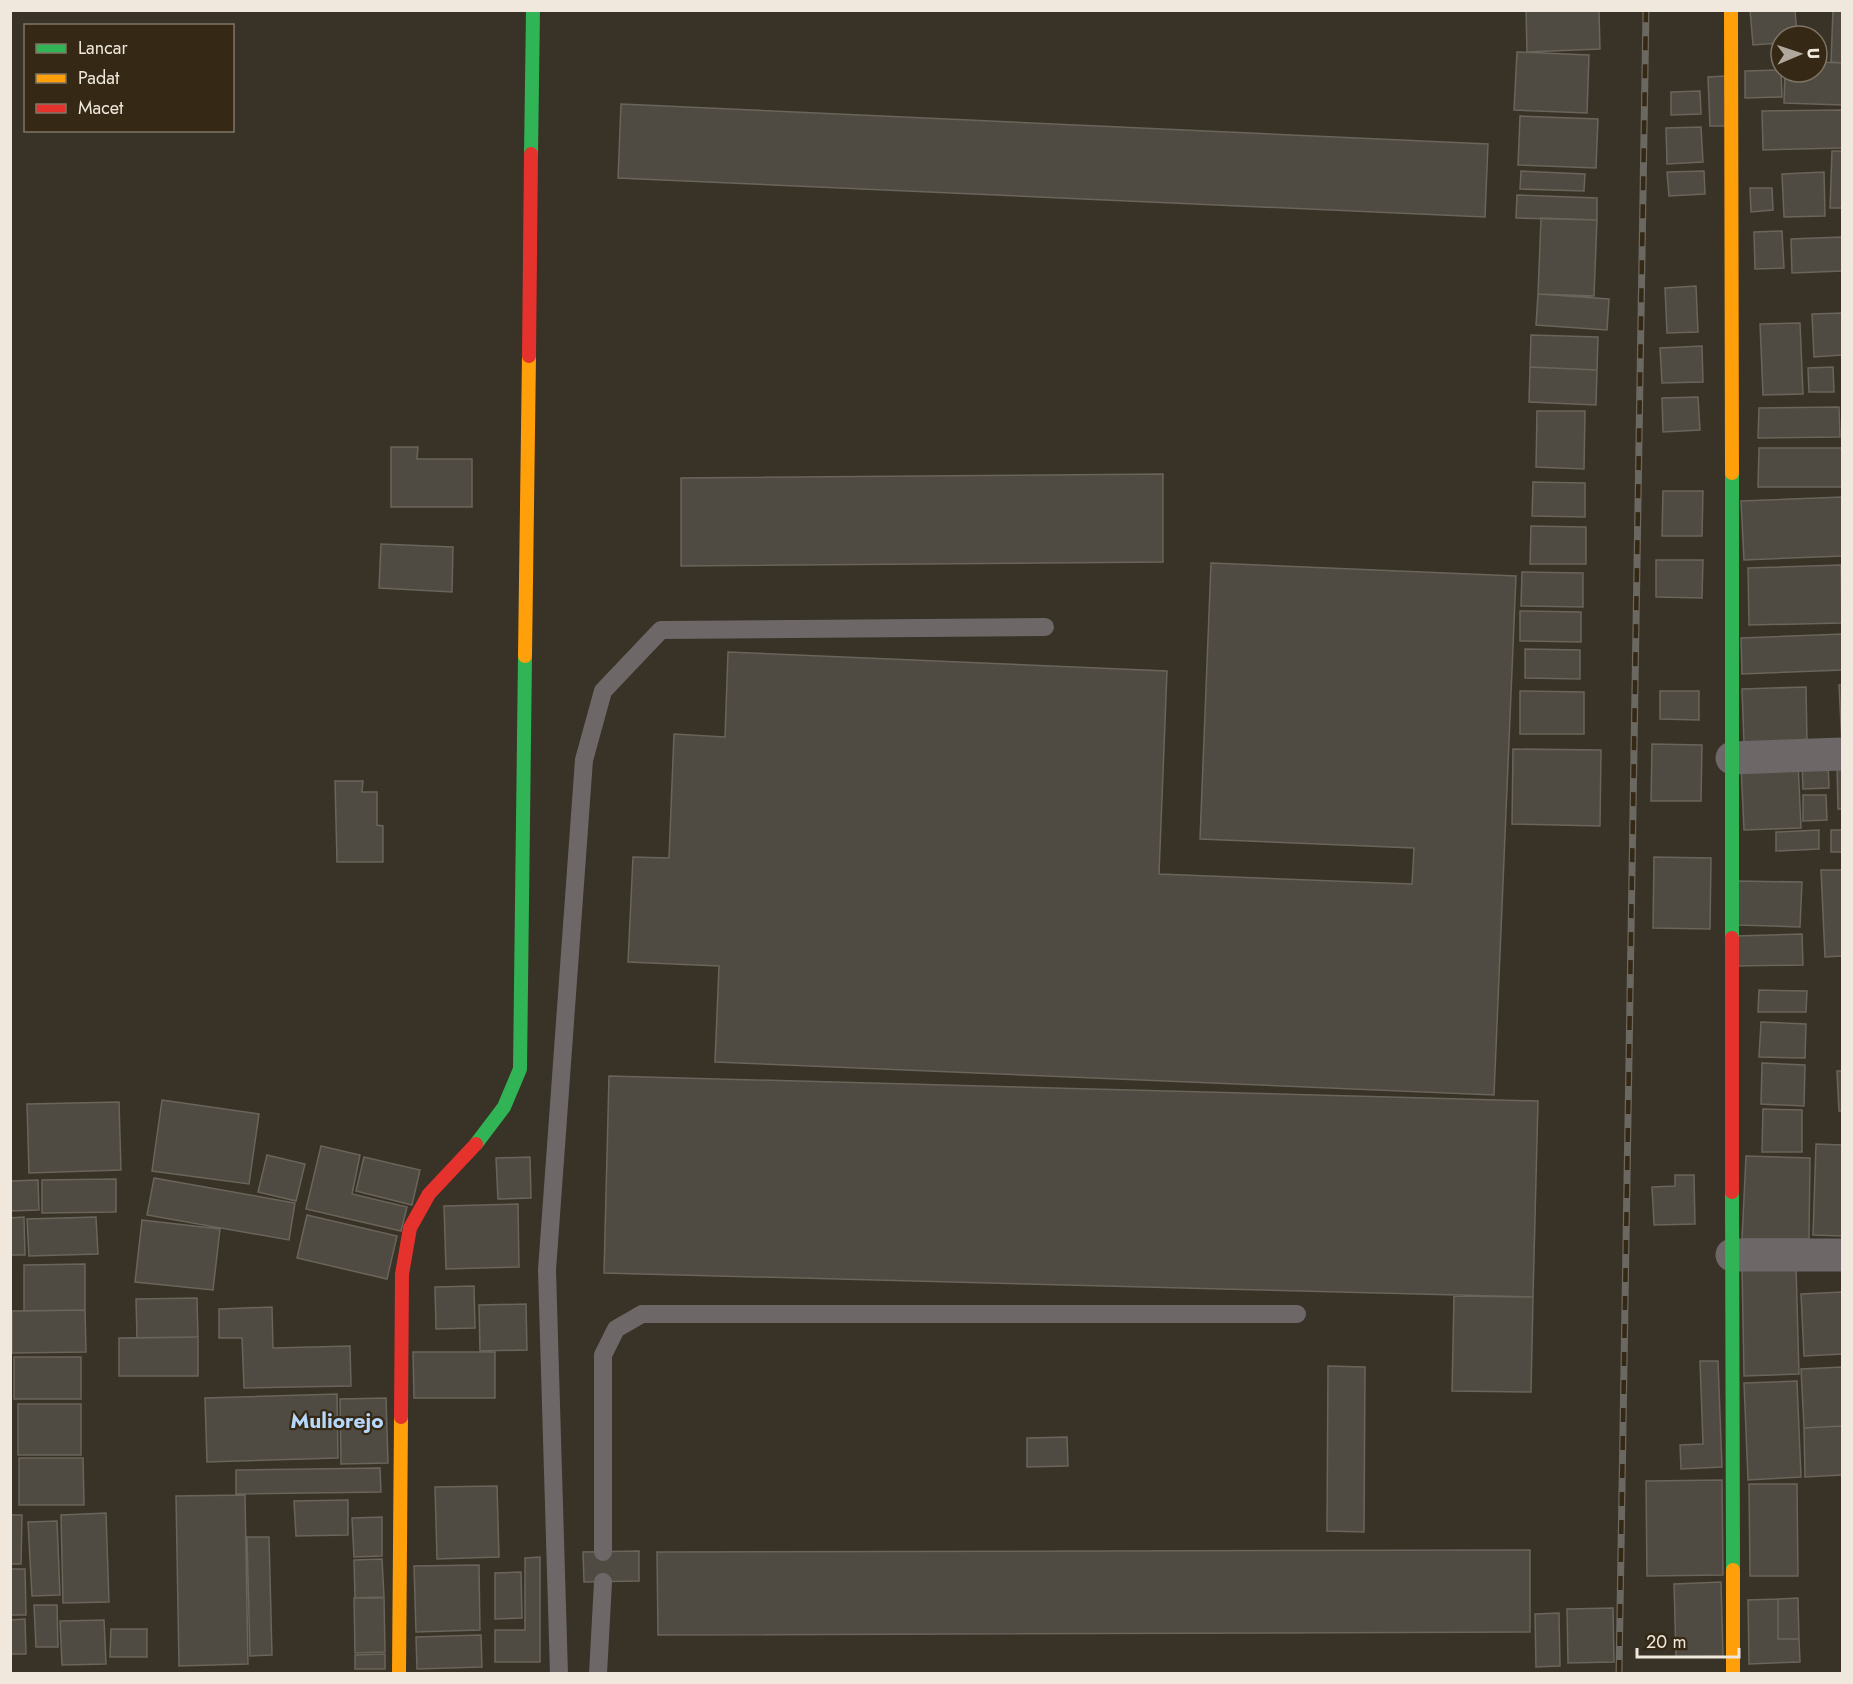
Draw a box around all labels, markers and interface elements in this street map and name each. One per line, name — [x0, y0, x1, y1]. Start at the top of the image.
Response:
legend — [24, 24, 234, 132]
north arrow — [1769, 24, 1829, 84]
text: Lancar — [78, 35, 128, 61]
text: U — [1802, 47, 1825, 60]
text: Padat — [78, 65, 120, 91]
text: Macet — [78, 95, 124, 121]
district label: Muliorejo — [290, 1406, 384, 1436]
scale bar — [1637, 1621, 1739, 1659]
text: 20 m — [1646, 1629, 1686, 1655]

